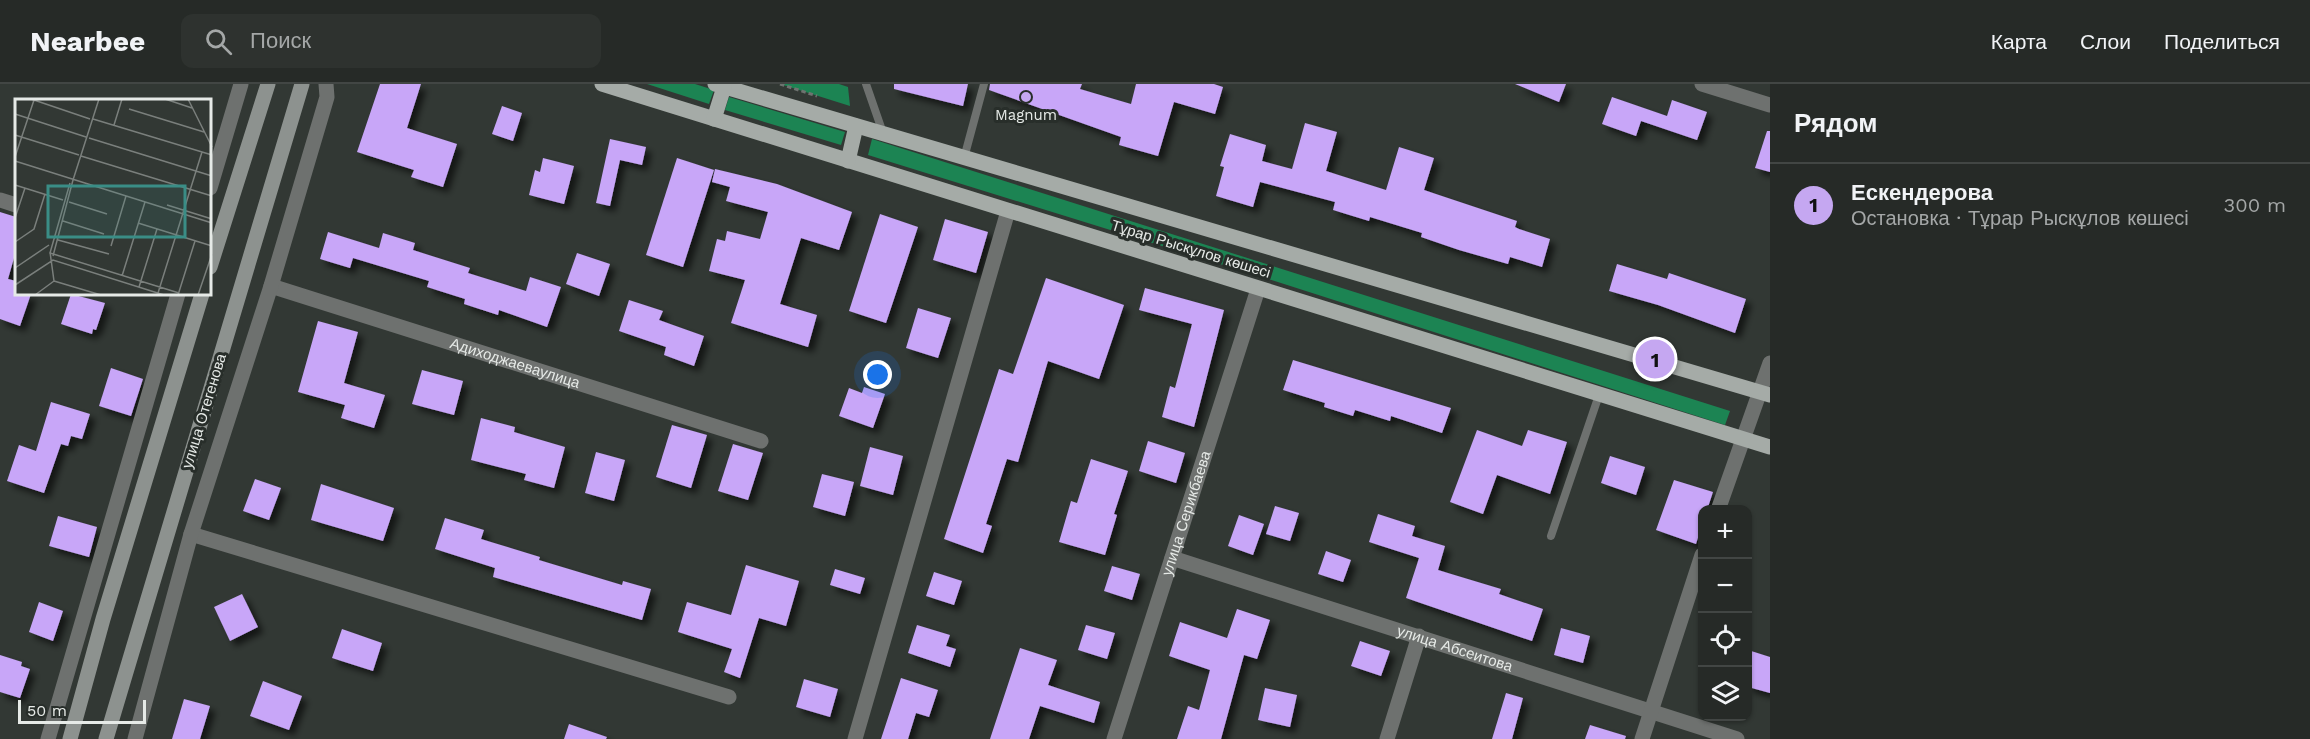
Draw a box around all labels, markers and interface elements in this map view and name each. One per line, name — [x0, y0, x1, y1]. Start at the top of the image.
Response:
search box — [181, 14, 601, 68]
text: Nearbee — [30, 25, 145, 58]
icon: search — [202, 25, 235, 58]
text: Поиск — [250, 28, 311, 53]
text: Карта — [1991, 29, 2047, 54]
text: Слои — [2080, 29, 2131, 54]
text: Поделиться — [2164, 29, 2280, 54]
marker: Magnum — [1019, 90, 1033, 104]
inset map — [15, 99, 212, 296]
place label: Magnum — [995, 106, 1057, 124]
text: Рядом — [1794, 108, 1877, 138]
text: Ескендерова — [1851, 180, 1993, 205]
text: 1 — [1809, 193, 1818, 217]
text: 300 m — [2224, 193, 2286, 217]
text: Остановка · Тұрар Рыскұлов көшесі — [1851, 206, 2189, 230]
street label: Тұрар Рыскұлов көшесі — [1109, 216, 1273, 282]
street label: Адиходжаеваулица — [448, 334, 583, 392]
pin: 1 — [1636, 336, 1674, 382]
street label: улица Отегенова — [178, 351, 230, 471]
your location — [863, 360, 892, 389]
street label: улица Серикбаева — [1158, 448, 1215, 578]
map controls — [1698, 505, 1752, 721]
button: + — [1698, 505, 1752, 559]
button: − — [1698, 559, 1752, 613]
button: locate — [1698, 613, 1752, 667]
street label: улица Абсеитова — [1395, 622, 1515, 676]
button: layers — [1698, 667, 1752, 721]
scale bar — [18, 697, 146, 724]
text: 50 m — [27, 701, 67, 720]

